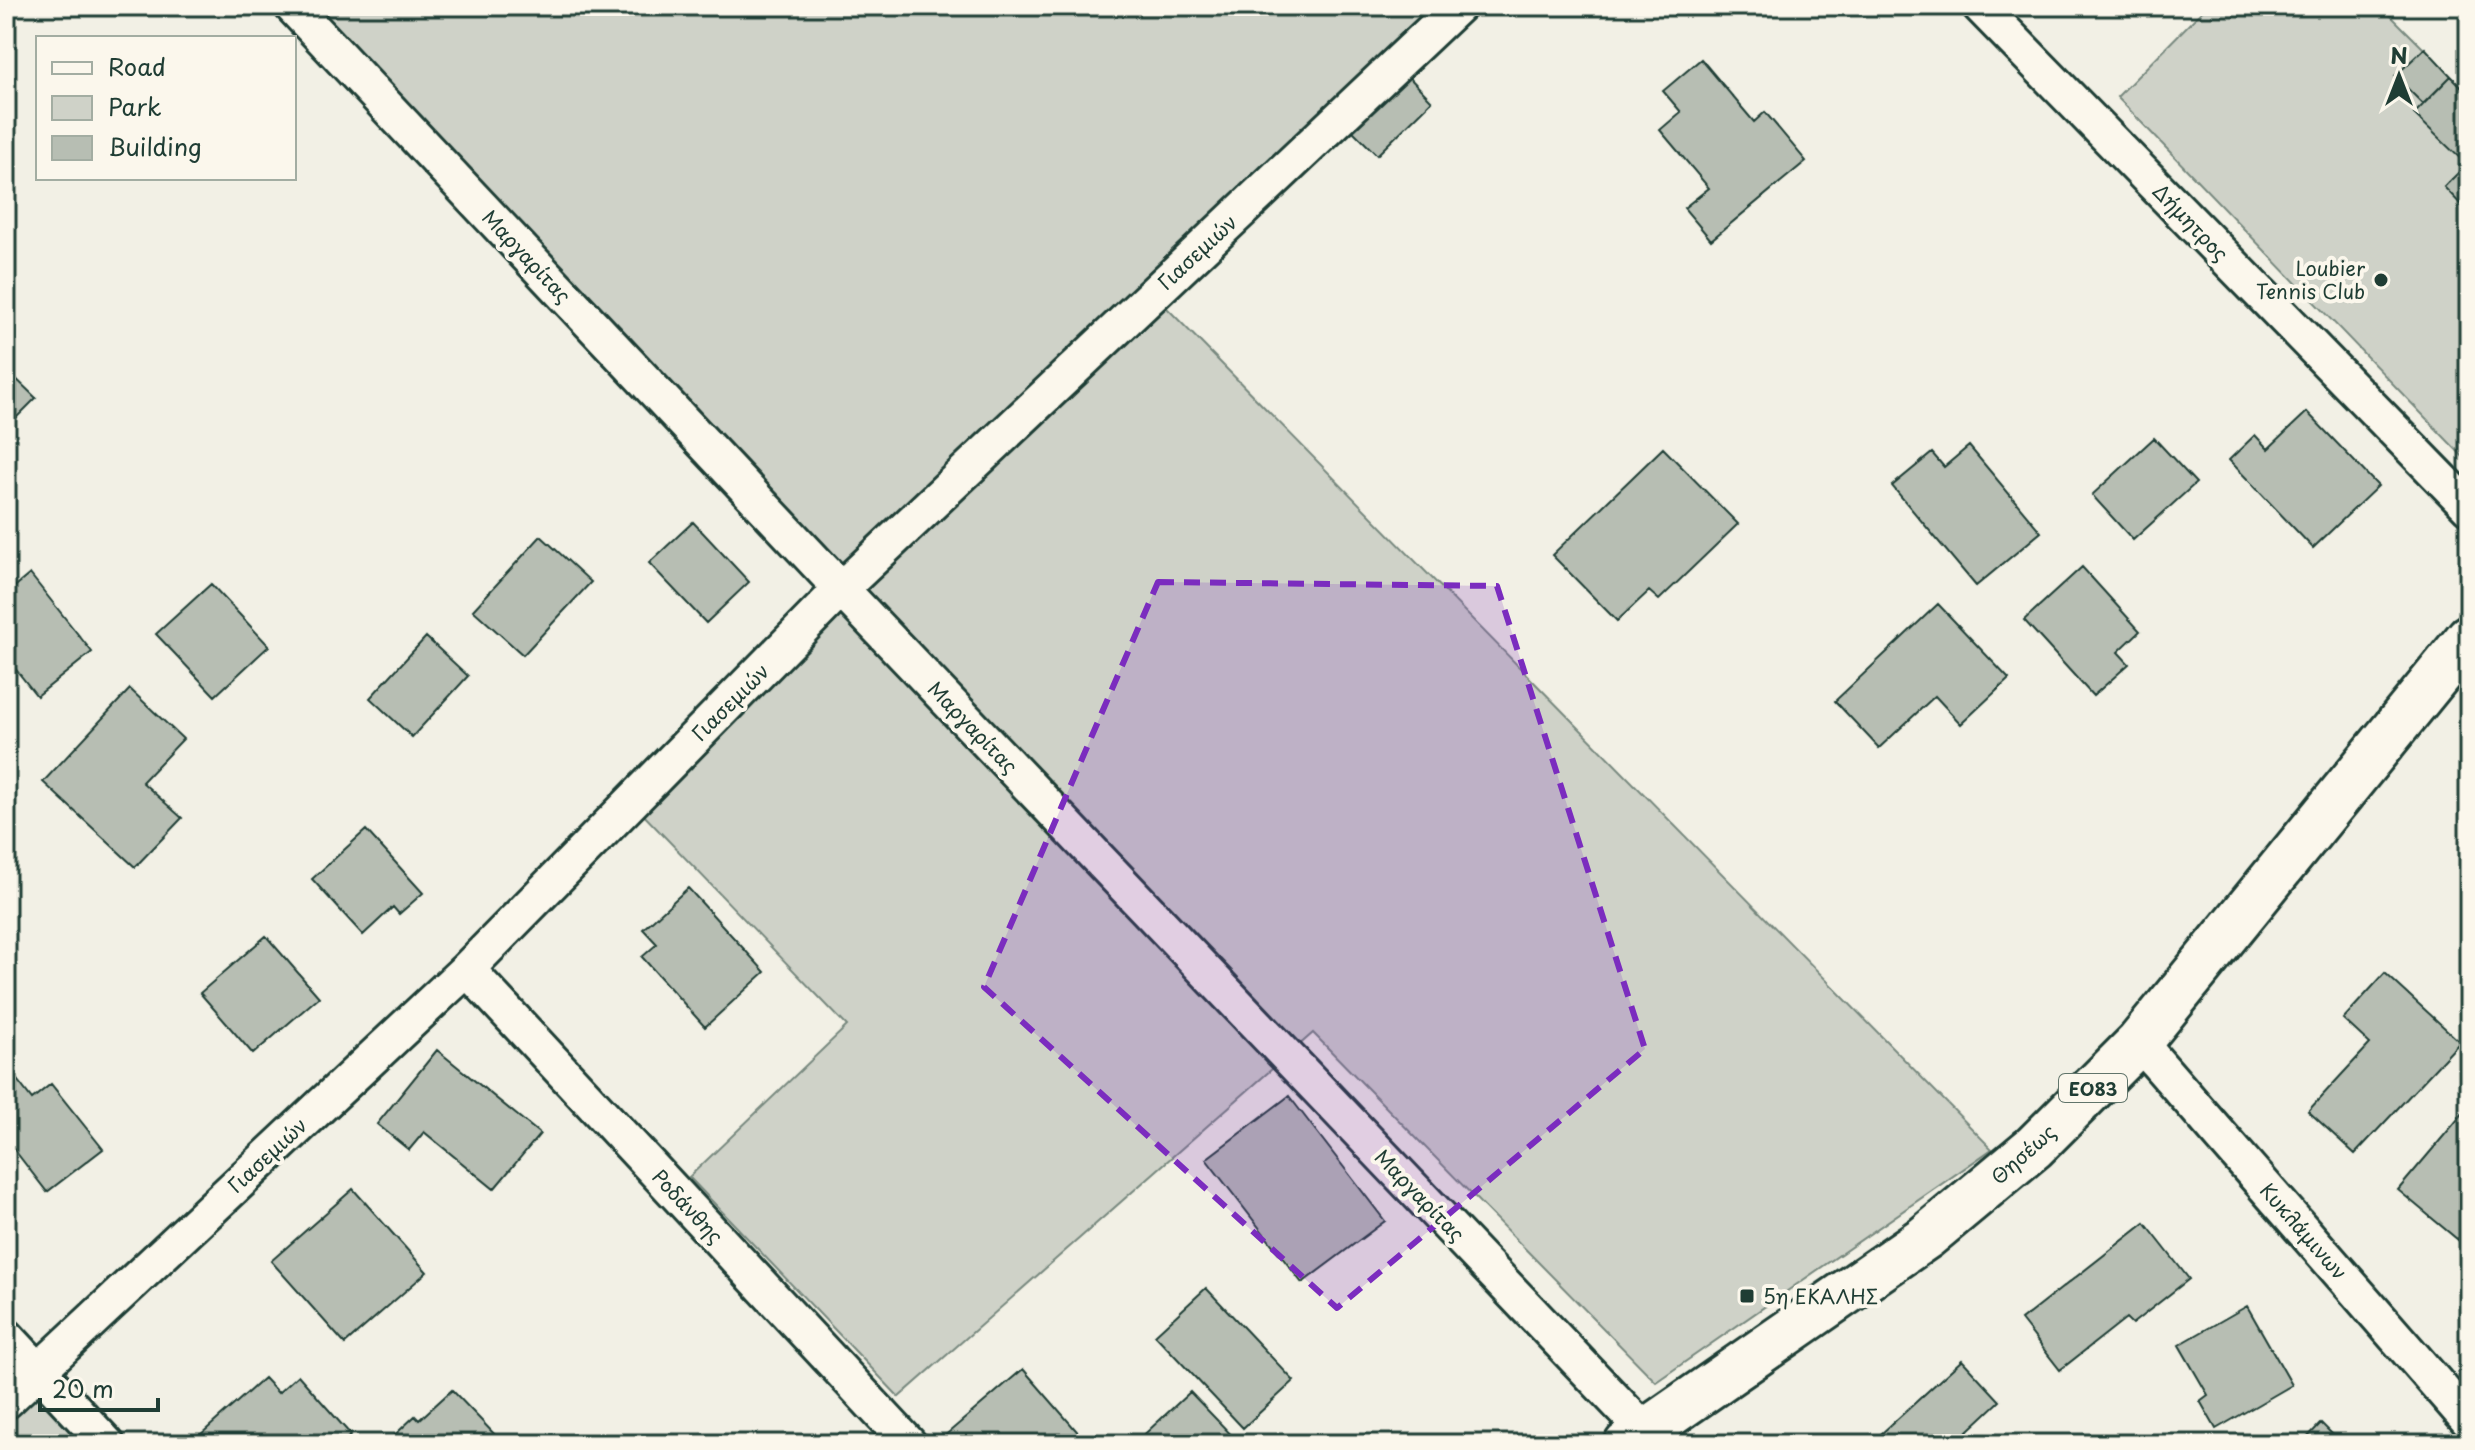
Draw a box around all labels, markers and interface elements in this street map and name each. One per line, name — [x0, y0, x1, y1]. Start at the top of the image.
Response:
legend — [36, 36, 296, 180]
north arrow — [2359, 36, 2439, 116]
text: N — [2390, 38, 2408, 71]
text: Road — [108, 48, 166, 84]
text: Park — [108, 88, 162, 124]
text: Building — [108, 128, 202, 164]
street label: Δήμητρος — [2146, 176, 2236, 268]
street label: Μαργαρίτας — [476, 202, 578, 310]
street label: Γιασεμιών — [1151, 207, 1243, 297]
place label: Loubier Tennis Club — [2256, 253, 2366, 306]
marker: Loubier Tennis Club — [2372, 271, 2390, 289]
street label: Γιασεμιών — [684, 656, 776, 748]
street label: Μαργαρίτας — [921, 674, 1025, 780]
road number: ΕΟ83 — [2059, 1074, 2127, 1102]
street label: Γιασεμιών — [221, 1110, 313, 1200]
street label: Θησέως — [1984, 1117, 2062, 1191]
street label: Μαργαρίτας — [1368, 1142, 1472, 1248]
street label: Ροδάνθης — [646, 1162, 730, 1250]
street label: Κυκλάμινων — [2253, 1176, 2355, 1286]
place label: 5η ΕΚΑΛΗΣ — [1763, 1281, 1878, 1311]
marker: 5η ΕΚΑΛΗΣ — [1738, 1287, 1756, 1305]
scale bar — [40, 1362, 158, 1412]
text: 20 m — [52, 1370, 114, 1406]

